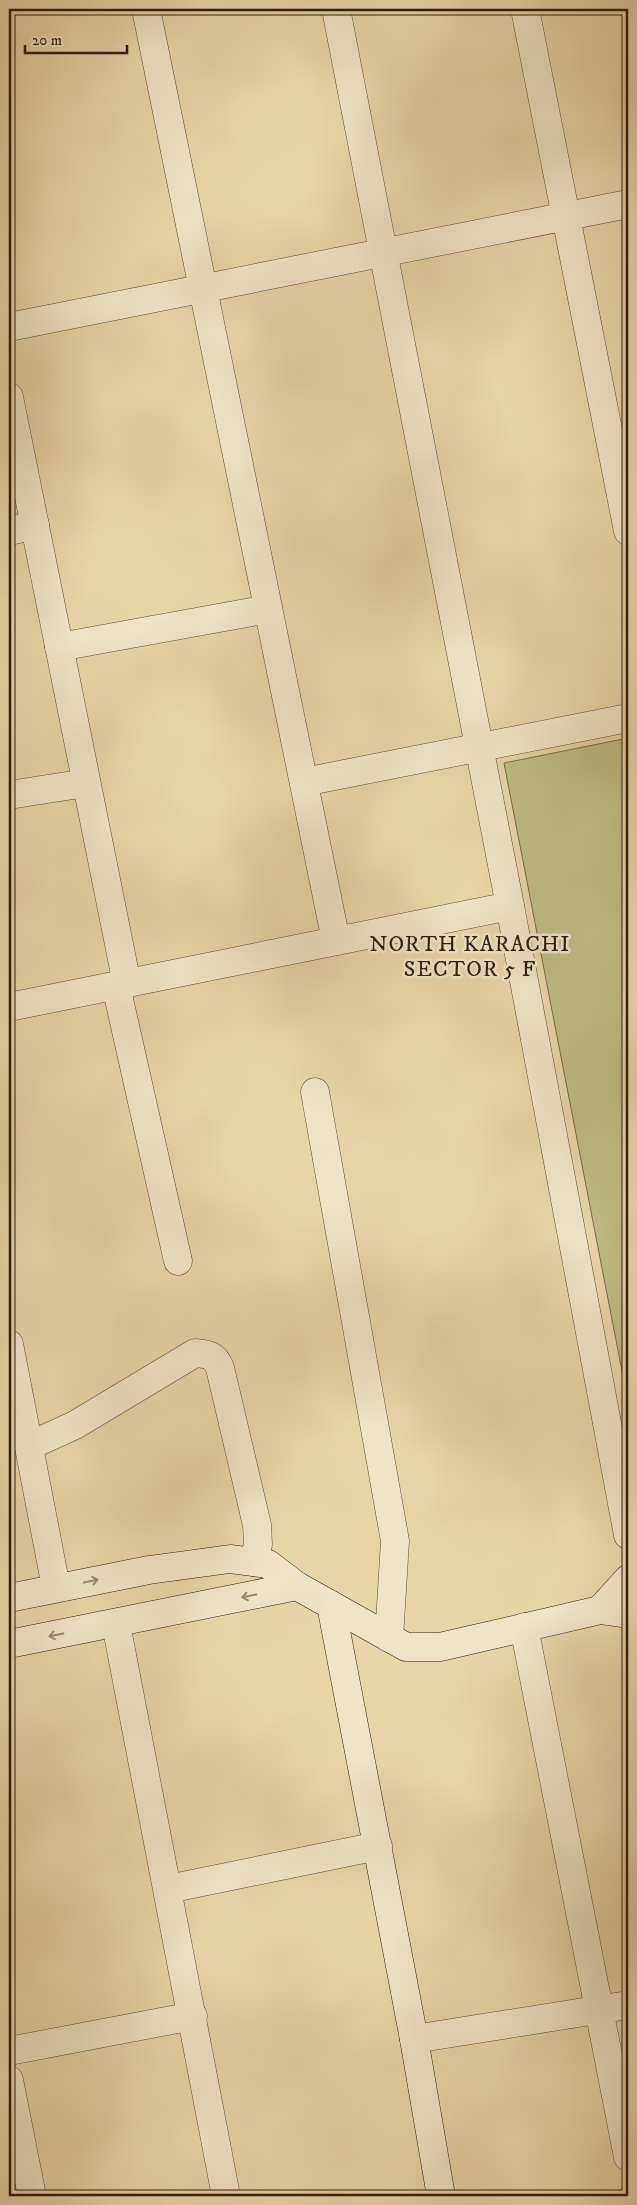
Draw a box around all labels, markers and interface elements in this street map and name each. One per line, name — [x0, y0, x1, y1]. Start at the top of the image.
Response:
scale bar — [25, 22, 128, 54]
text: 20 m — [32, 31, 62, 50]
district label: NORTH KARACHI SECTOR 5 F — [370, 931, 570, 983]
one-way arrow — [82, 1575, 98, 1585]
one-way arrow — [241, 1591, 257, 1601]
one-way arrow — [48, 1631, 64, 1640]

